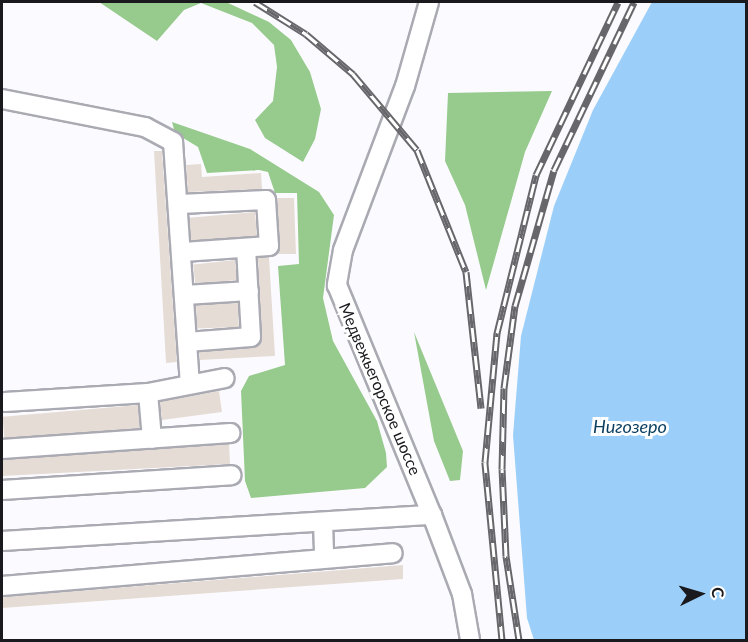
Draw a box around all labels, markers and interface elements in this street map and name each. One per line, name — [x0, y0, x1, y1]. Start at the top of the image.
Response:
street label: Медвежьегорское шоссе — [335, 300, 425, 478]
water label: Нигозеро — [593, 415, 667, 437]
north arrow — [670, 564, 730, 624]
text: С — [709, 586, 728, 598]

